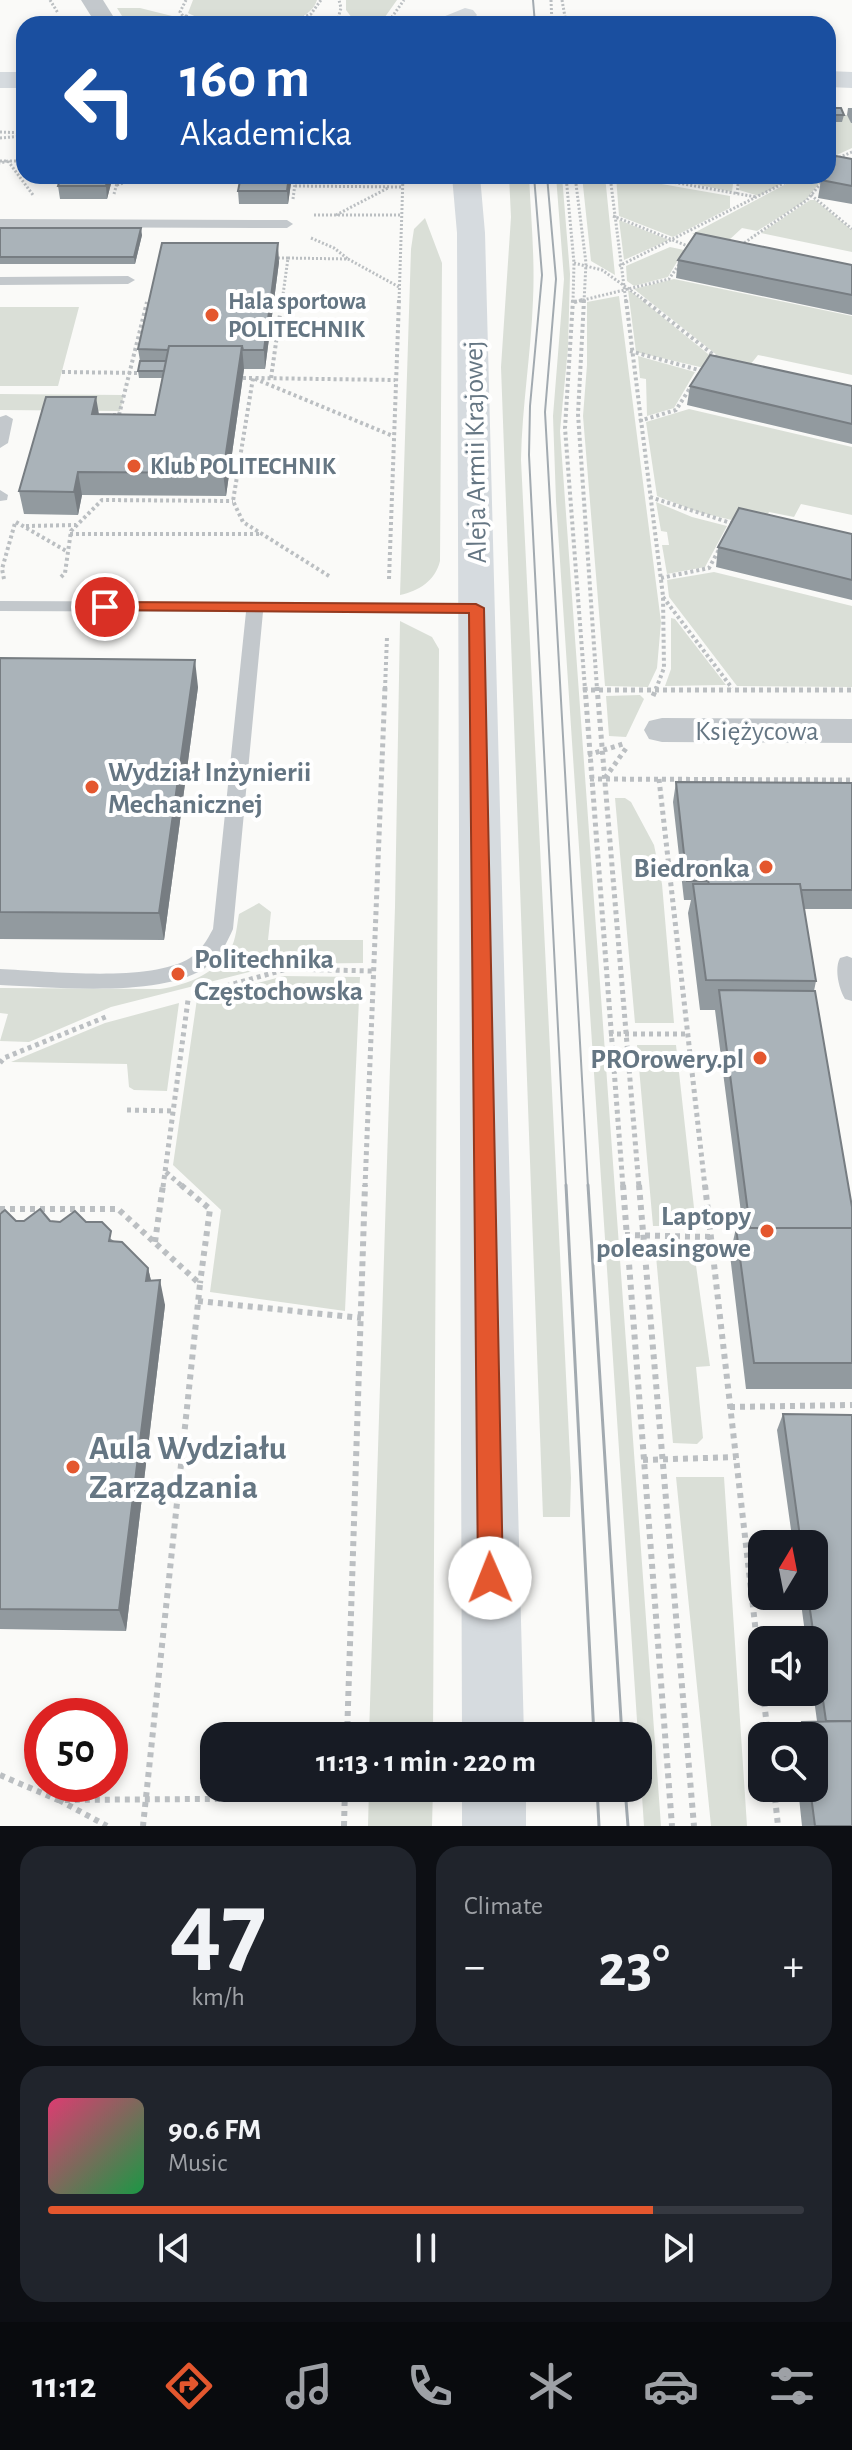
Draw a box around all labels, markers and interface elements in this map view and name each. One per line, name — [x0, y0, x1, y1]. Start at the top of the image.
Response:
icon: left — [48, 48, 152, 152]
text: 160 m — [180, 51, 310, 107]
text: Akademicka — [180, 116, 352, 152]
place label: Hala sportowa POLITECHNIK — [228, 290, 367, 342]
marker: Hala sportowa POLITECHNIK — [203, 306, 221, 324]
street label: Aleja Armii Krajowej — [460, 340, 492, 564]
place label: Klub POLITECHNIK — [150, 455, 337, 479]
marker: Klub POLITECHNIK — [125, 457, 143, 475]
pin — [71, 573, 139, 641]
icon: arrive — [83, 585, 127, 629]
street label: Księżycowa — [695, 718, 819, 746]
place label: Wydział Inżynierii Mechanicznej — [108, 759, 311, 819]
marker: Wydział Inżynierii Mechanicznej — [83, 778, 101, 796]
place label: Biedronka — [633, 855, 750, 883]
marker: Biedronka — [757, 858, 775, 876]
place label: Politechnika Częstochowska — [194, 946, 363, 1006]
marker: Politechnika Częstochowska — [169, 965, 187, 983]
place label: PROrowery.pl — [590, 1046, 744, 1074]
marker: PROrowery.pl — [751, 1049, 769, 1067]
place label: Laptopy poleasingowe — [596, 1203, 751, 1263]
marker: Laptopy poleasingowe — [758, 1222, 776, 1240]
place label: Aula Wydziału Zarządzania — [89, 1432, 287, 1505]
marker: Aula Wydziału Zarządzania — [64, 1458, 82, 1476]
north arrow — [748, 1530, 828, 1610]
map controls — [748, 1530, 828, 1802]
position arrow — [448, 1536, 532, 1620]
button: sound — [748, 1626, 828, 1706]
speed limit sign: 50 — [24, 1698, 128, 1802]
button: search — [748, 1722, 828, 1802]
text: 11:13 · 1 min · 220 m — [316, 1747, 536, 1777]
text: 47 — [169, 1878, 267, 1982]
text: Climate — [464, 1893, 543, 1919]
text: 23° — [598, 1937, 670, 1997]
text: − — [464, 1945, 485, 1989]
text: + — [783, 1945, 804, 1989]
text: km/h — [191, 1984, 245, 2010]
text: 90.6 FM — [168, 2115, 261, 2145]
text: Music — [168, 2150, 227, 2176]
icon: previous — [152, 2226, 196, 2270]
icon: pause — [404, 2226, 448, 2270]
icon: next — [656, 2226, 700, 2270]
icon: directions — [161, 2358, 217, 2414]
icon: music — [281, 2358, 337, 2414]
icon: phone — [402, 2358, 458, 2414]
icon: climate — [523, 2358, 579, 2414]
icon: car — [643, 2358, 699, 2414]
icon: filters — [764, 2358, 820, 2414]
text: 11:12 — [32, 2368, 96, 2404]

